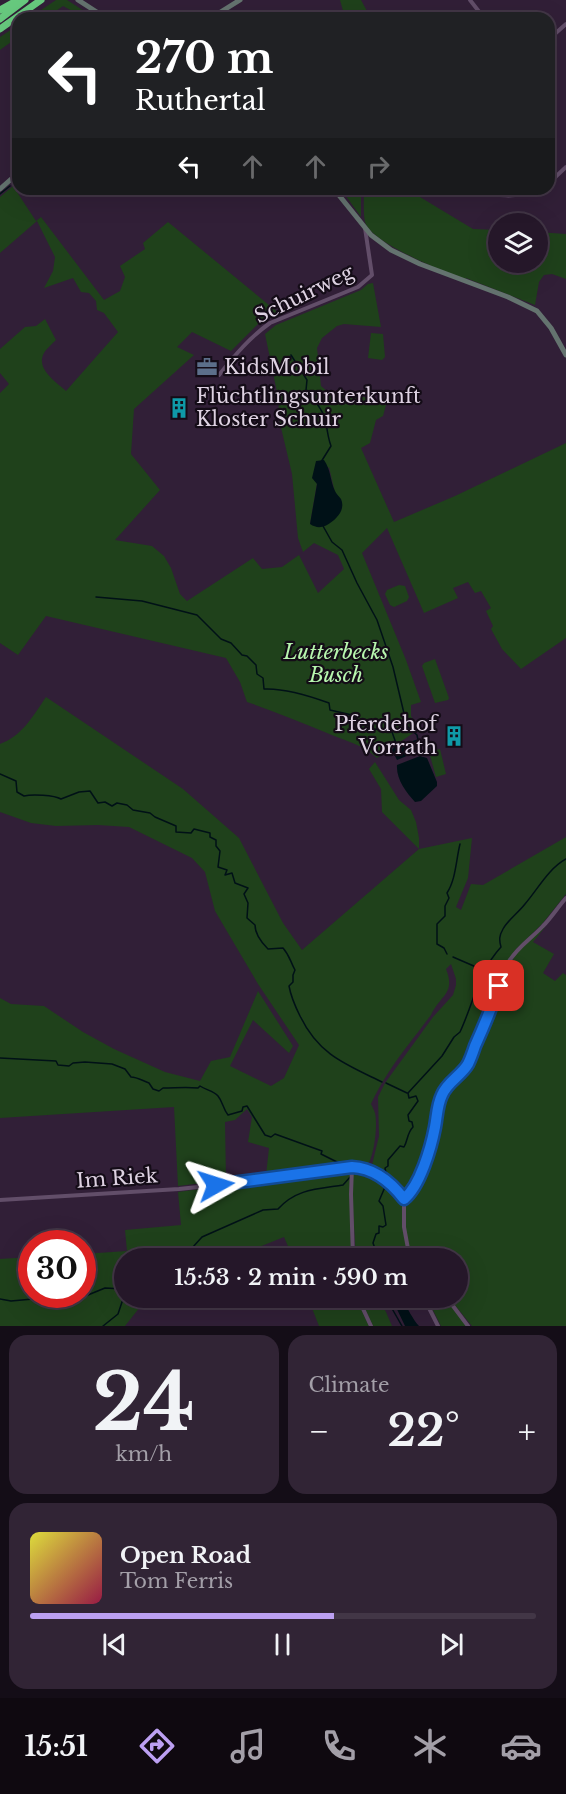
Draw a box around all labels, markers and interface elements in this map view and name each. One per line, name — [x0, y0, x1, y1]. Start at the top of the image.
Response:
text: 270 m — [135, 32, 273, 84]
icon: left — [36, 36, 114, 114]
text: Ruthertal — [135, 84, 265, 117]
icon: left — [173, 150, 206, 183]
icon: ahead — [236, 150, 269, 183]
icon: ahead — [299, 150, 332, 183]
icon: right — [362, 150, 395, 183]
map controls — [488, 213, 548, 273]
button: layers — [488, 213, 548, 273]
street label: Schuirweg — [251, 259, 358, 328]
office icon: KidsMobil — [195, 355, 219, 379]
place label: KidsMobil — [224, 355, 330, 379]
place label: Flüchtlingsunterkunft Kloster Schuir — [196, 384, 421, 431]
building icon: Flüchtlingsunterkunft Kloster Schuir — [167, 396, 191, 420]
park label: Lutterbecks Busch — [283, 640, 389, 687]
place label: Pferdehof Vorrath — [334, 712, 440, 759]
building icon: Pferdehof Vorrath — [442, 724, 466, 748]
pin — [473, 960, 524, 1011]
icon: arrive — [482, 969, 515, 1002]
position arrow — [184, 1153, 248, 1217]
street label: Im Riek — [75, 1163, 159, 1193]
speed limit sign: 30 — [18, 1230, 96, 1308]
text: 15:53 · 2 min · 590 m — [174, 1264, 408, 1291]
text: 24 — [92, 1354, 195, 1451]
text: Climate — [309, 1373, 389, 1397]
text: 22° — [387, 1402, 460, 1458]
text: − — [309, 1411, 329, 1452]
text: + — [518, 1411, 536, 1452]
text: km/h — [115, 1442, 172, 1466]
text: Open Road — [120, 1542, 251, 1569]
text: Tom Ferris — [120, 1569, 233, 1593]
icon: previous — [98, 1628, 131, 1661]
icon: pause — [266, 1628, 299, 1661]
icon: next — [435, 1628, 468, 1661]
icon: directions — [136, 1725, 178, 1767]
icon: music — [227, 1725, 269, 1767]
icon: phone — [318, 1725, 360, 1767]
icon: climate — [409, 1725, 451, 1767]
icon: car — [500, 1725, 542, 1767]
text: 15:51 — [24, 1730, 88, 1763]

